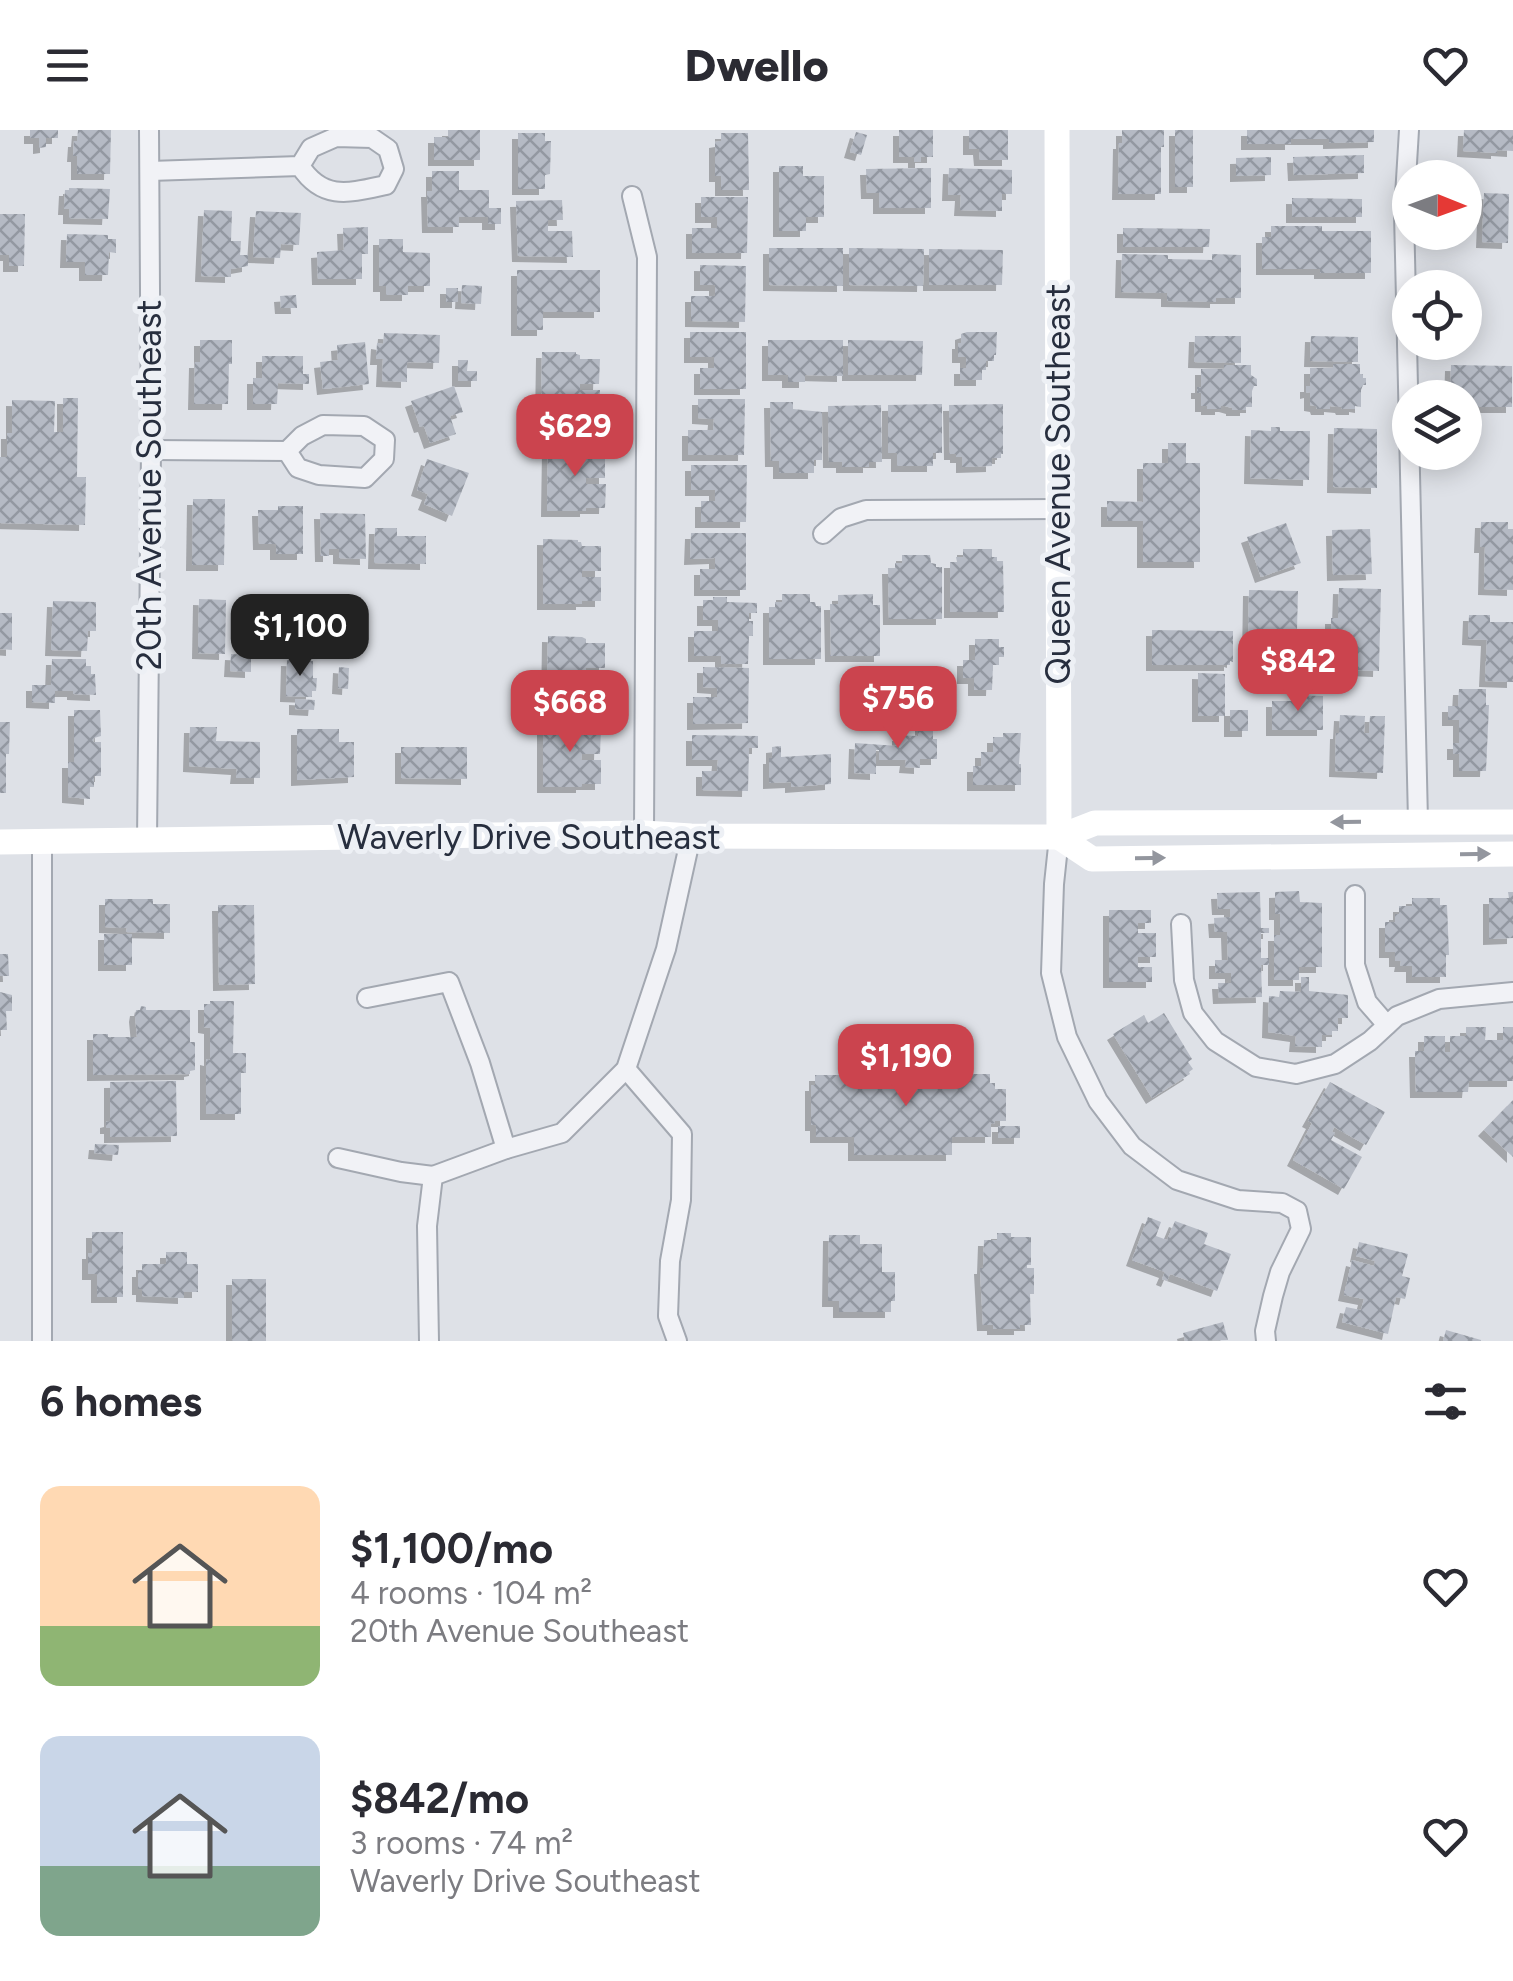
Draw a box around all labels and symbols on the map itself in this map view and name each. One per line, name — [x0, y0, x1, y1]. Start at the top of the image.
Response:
north arrow — [1392, 160, 1482, 250]
street label: Queen Avenue Southeast — [1037, 284, 1079, 684]
street label: 20th Avenue Southeast — [128, 300, 170, 671]
pin: $629 — [516, 394, 634, 479]
pin: $1,100 — [219, 594, 381, 679]
pin: $842 — [1239, 629, 1357, 714]
pin: $756 — [839, 666, 957, 751]
pin: $668 — [511, 670, 629, 755]
one-way arrow — [1329, 814, 1361, 830]
street label: Waverly Drive Southeast — [337, 816, 721, 858]
one-way arrow — [1459, 846, 1491, 862]
one-way arrow — [1134, 850, 1166, 866]
pin: $1,190 — [825, 1024, 987, 1109]

